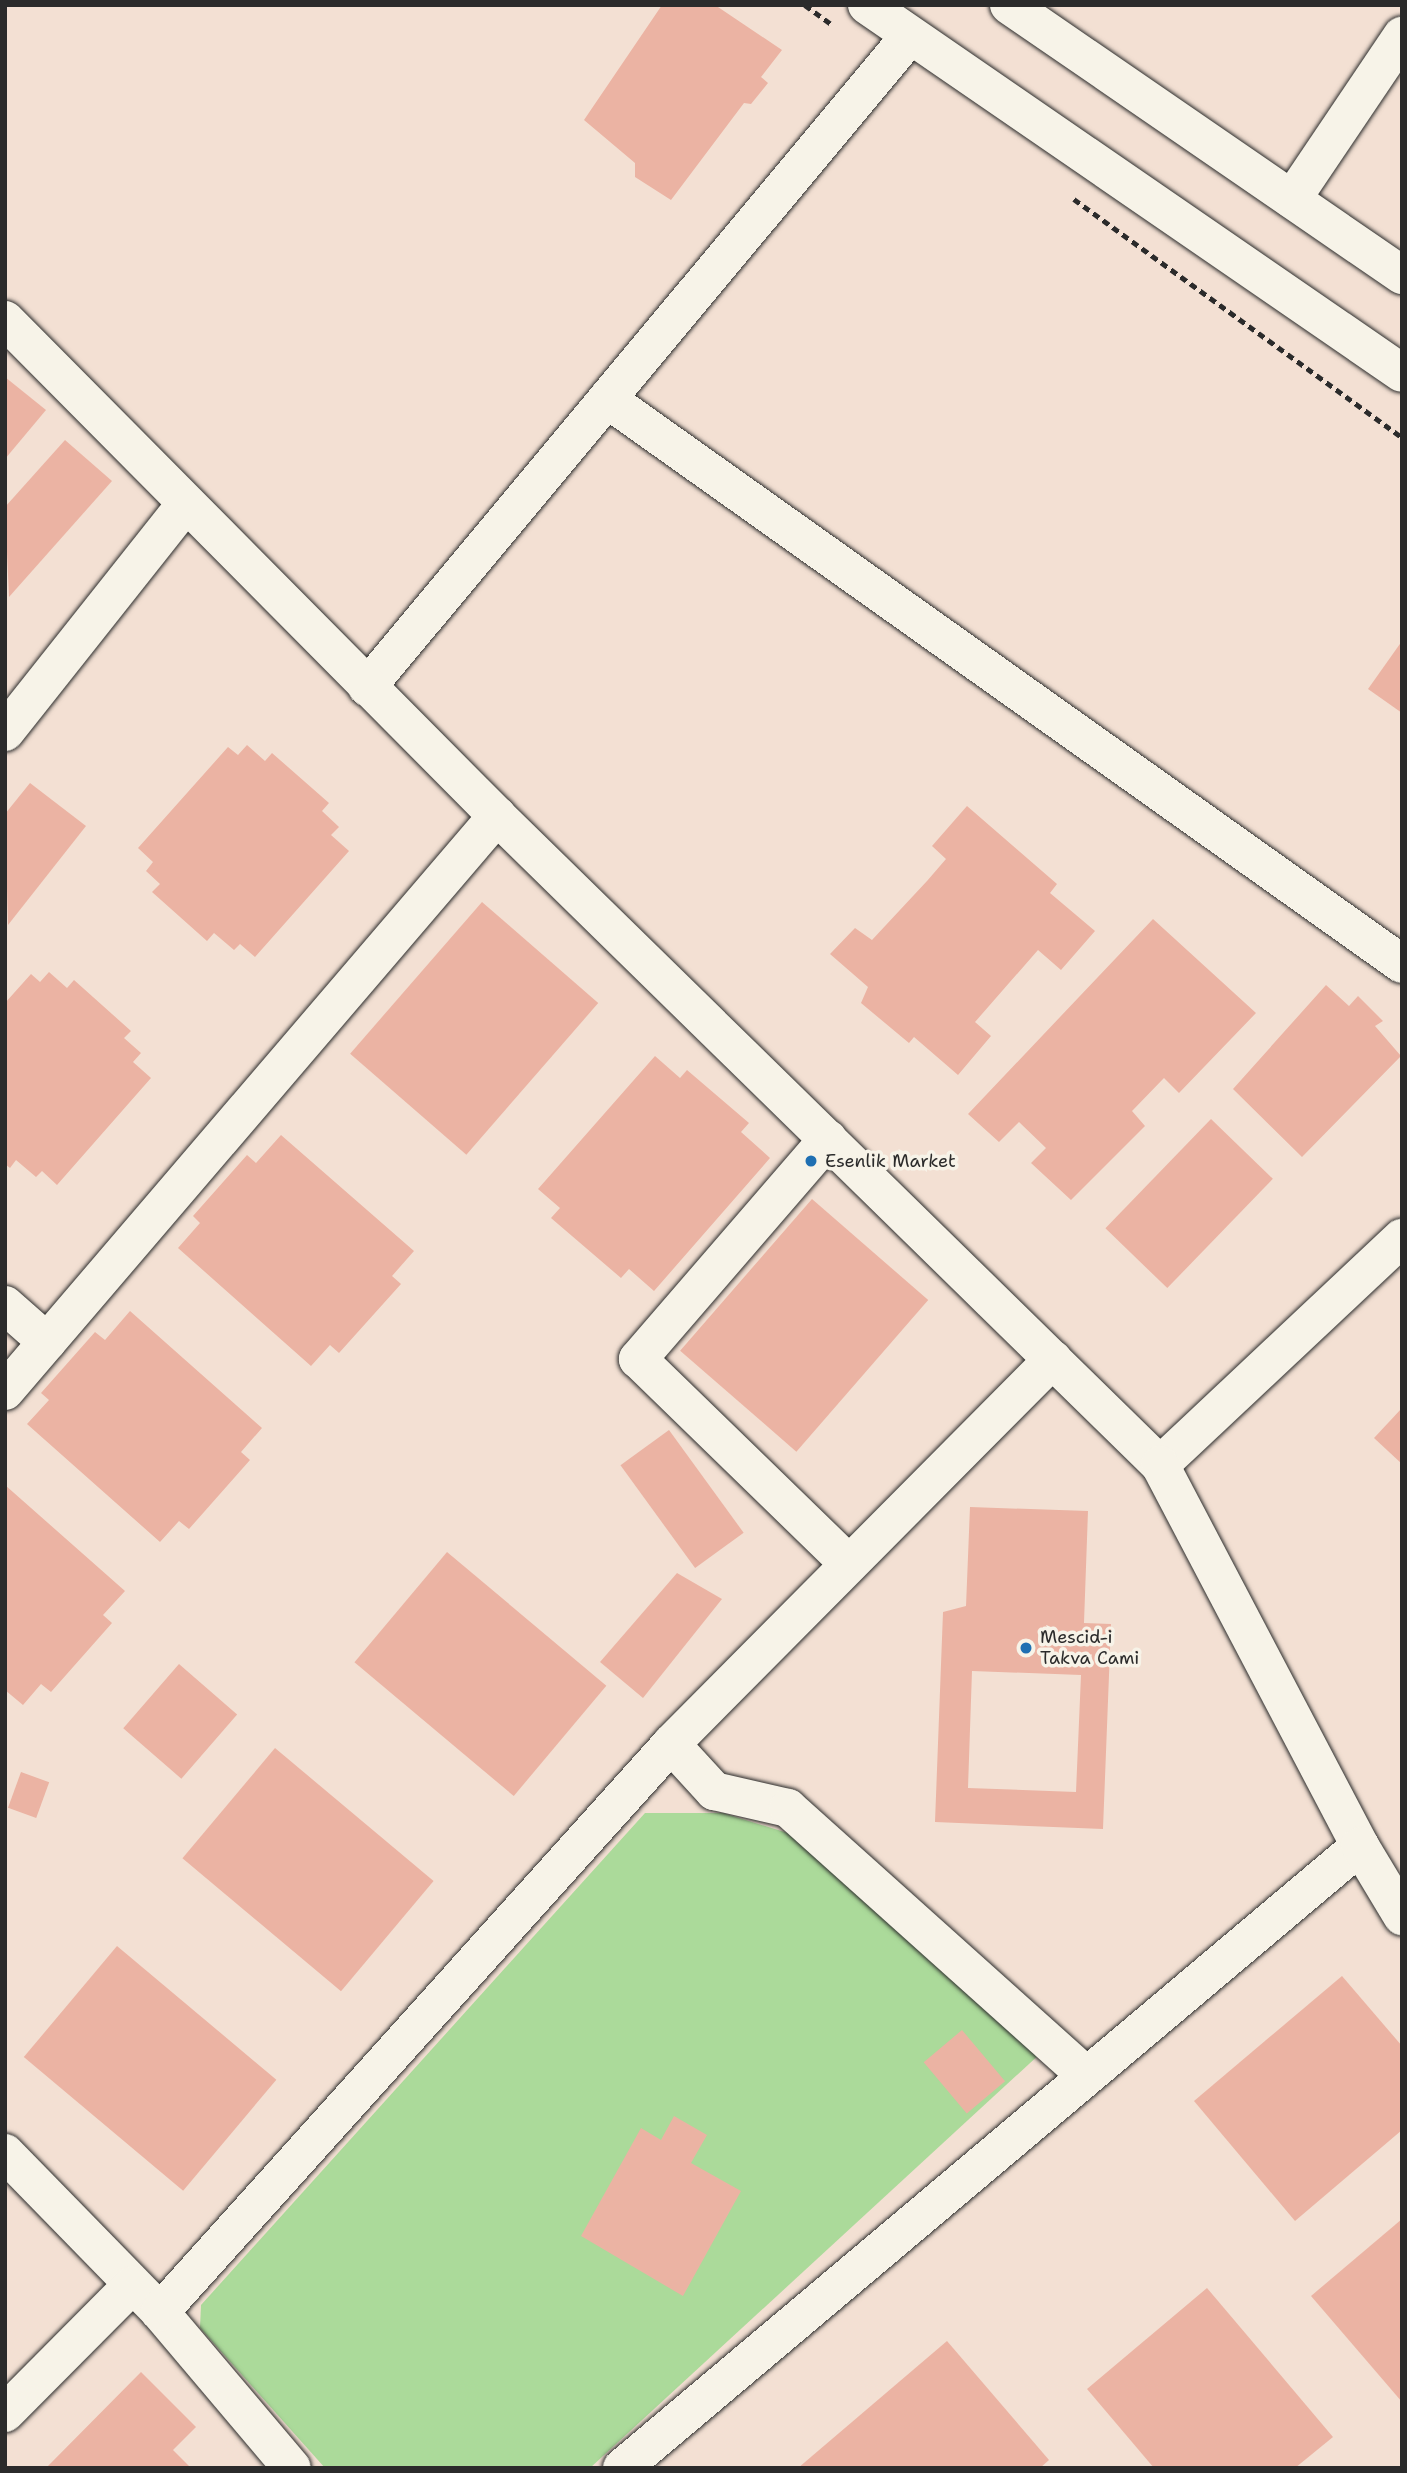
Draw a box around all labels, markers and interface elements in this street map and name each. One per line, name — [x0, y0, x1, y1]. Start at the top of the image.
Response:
place label: Esenlik Market — [825, 1150, 956, 1172]
marker: Esenlik Market — [803, 1153, 819, 1169]
place label: Mescid-i Takva Cami — [1040, 1627, 1139, 1670]
marker: Mescid-i Takva Cami — [1018, 1640, 1034, 1656]

